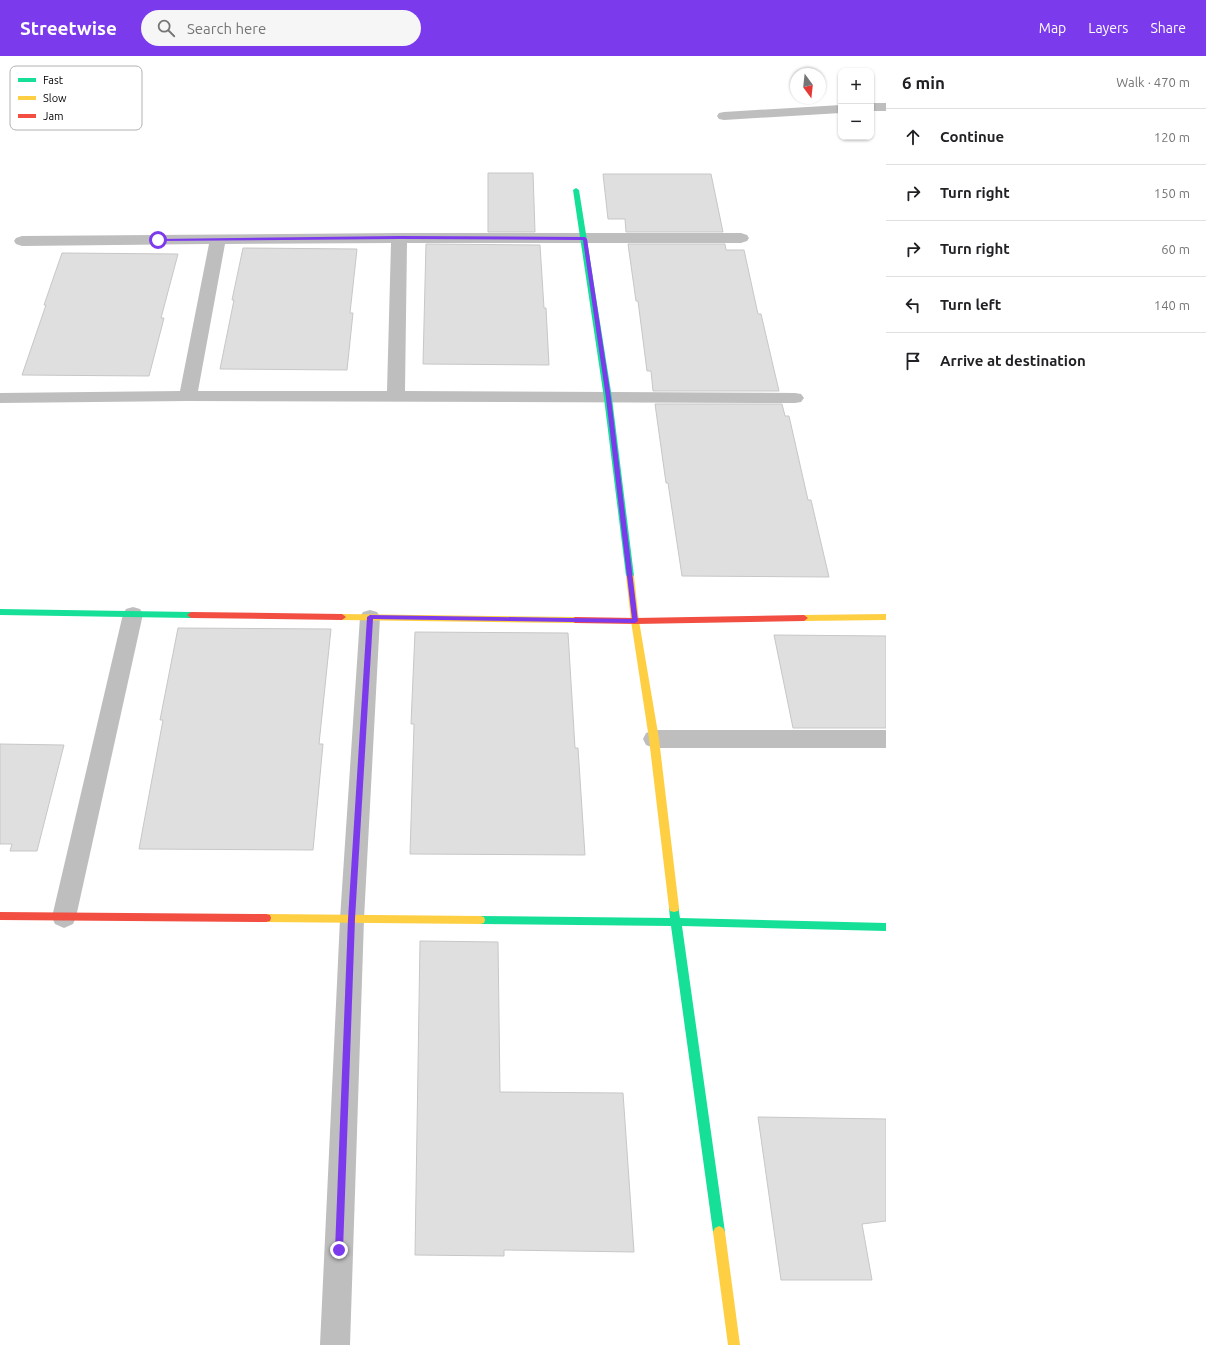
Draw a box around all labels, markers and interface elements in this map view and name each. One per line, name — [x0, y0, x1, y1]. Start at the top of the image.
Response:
search box — [141, 10, 421, 46]
text: Streetwise — [20, 17, 117, 39]
icon: search — [155, 17, 177, 39]
text: Search here — [187, 20, 266, 37]
text: Map — [1039, 20, 1066, 36]
text: Layers — [1088, 20, 1128, 36]
text: Share — [1150, 20, 1186, 36]
legend — [10, 66, 142, 130]
north arrow — [790, 68, 826, 104]
map controls — [838, 68, 874, 140]
button: + — [838, 68, 874, 104]
text: 6 min — [902, 73, 945, 92]
text: Fast — [43, 74, 64, 86]
text: Walk · 470 m — [1116, 75, 1190, 89]
text: Slow — [43, 92, 67, 104]
button: − — [838, 104, 874, 140]
text: Jam — [43, 110, 64, 122]
icon: ahead — [902, 126, 924, 148]
text: Continue — [940, 128, 1004, 145]
text: 120 m — [1154, 130, 1190, 144]
icon: right — [902, 182, 924, 204]
text: Turn right — [940, 184, 1010, 201]
text: 150 m — [1154, 186, 1190, 200]
route start — [149, 231, 167, 249]
icon: right — [902, 238, 924, 260]
text: Turn right — [940, 240, 1010, 257]
text: 60 m — [1161, 242, 1190, 256]
icon: left — [902, 294, 924, 316]
text: Turn left — [940, 296, 1001, 313]
text: 140 m — [1154, 298, 1190, 312]
icon: arrive — [902, 350, 924, 372]
text: Arrive at destination — [940, 352, 1086, 369]
route end — [330, 1241, 348, 1259]

